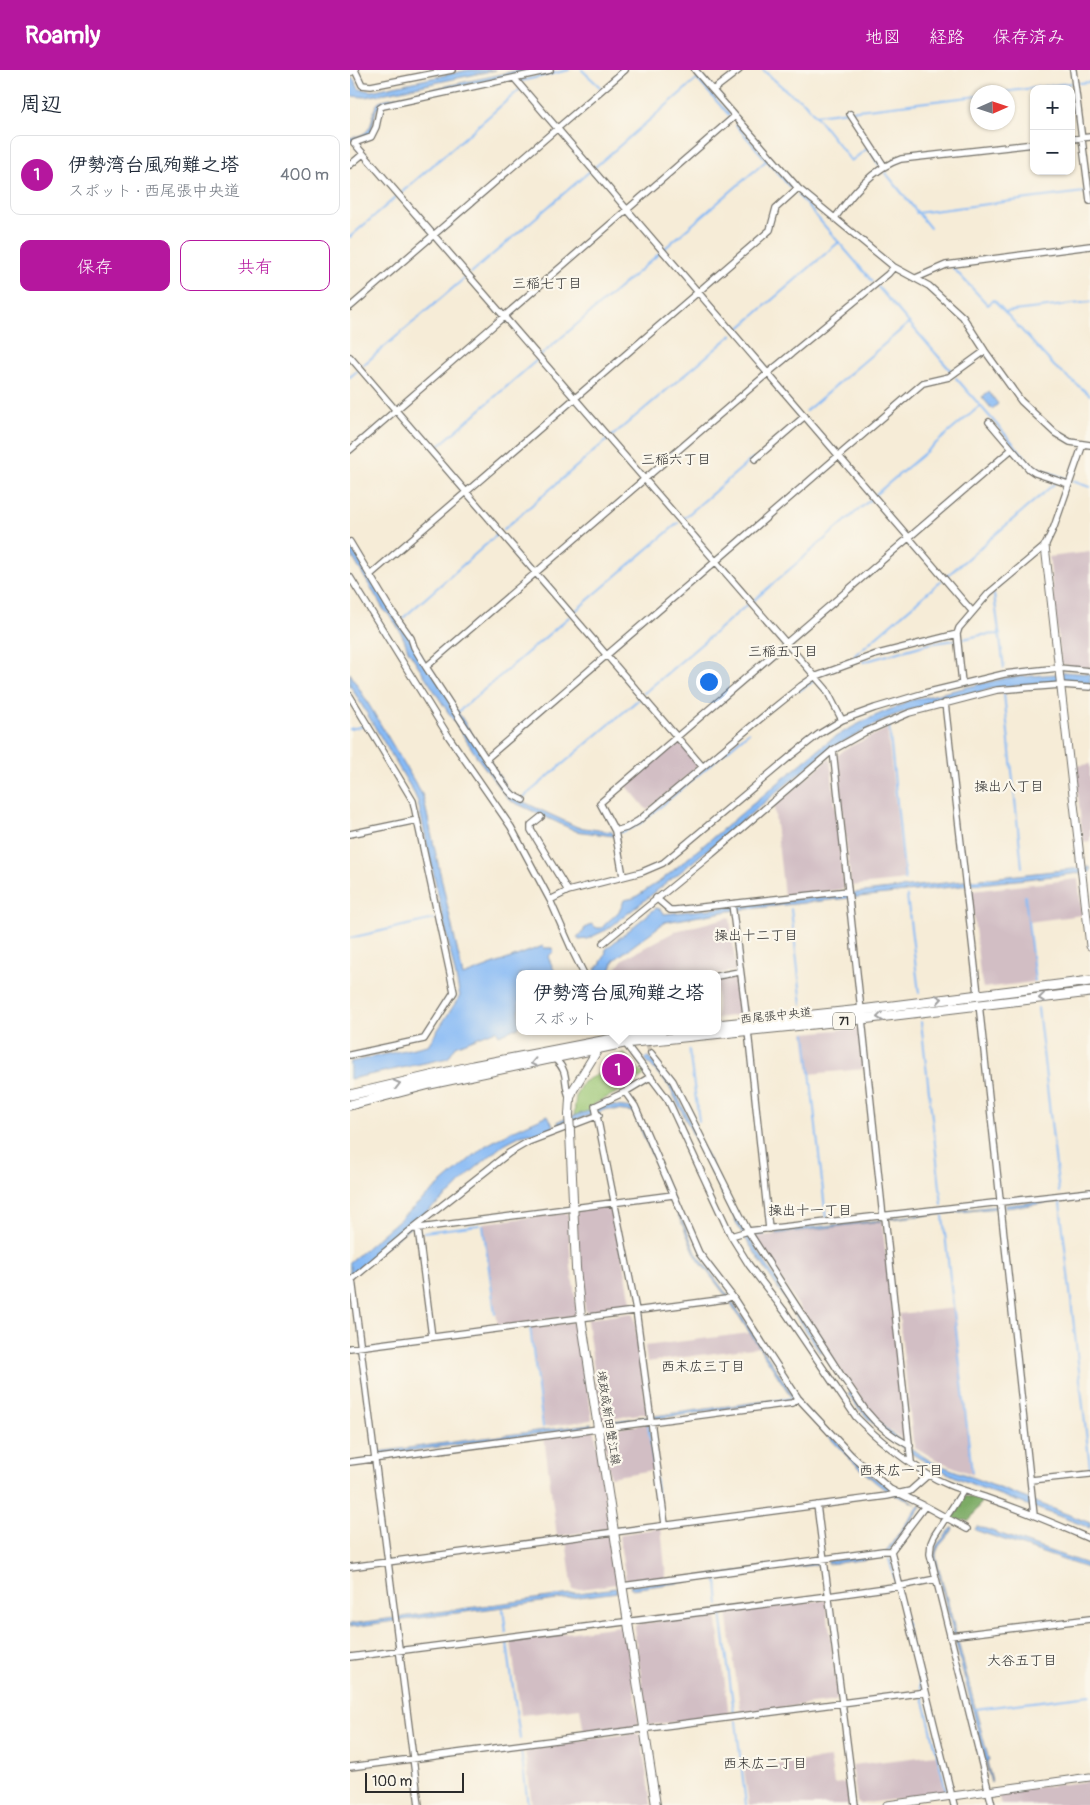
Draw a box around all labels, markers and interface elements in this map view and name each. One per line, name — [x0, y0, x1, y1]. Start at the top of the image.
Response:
text: Roamly — [25, 21, 100, 50]
text: 地図 — [865, 26, 901, 49]
text: 経路 — [929, 26, 965, 49]
text: 保存済み — [993, 26, 1065, 49]
north arrow — [970, 85, 1015, 130]
map controls — [1030, 85, 1075, 175]
button: + — [1030, 85, 1075, 130]
text: 周辺 — [20, 91, 62, 118]
button: − — [1030, 130, 1075, 175]
text: 伊勢湾台風殉難之塔 — [68, 153, 239, 177]
text: 1 — [34, 165, 40, 185]
text: 400 m — [280, 165, 329, 185]
text: スポット · 西尾張中央道 — [68, 181, 240, 201]
button: 保存 — [20, 240, 170, 291]
button: 共有 — [180, 240, 330, 291]
district label: 三稲七丁目 — [512, 275, 582, 292]
district label: 三稲六丁目 — [641, 451, 711, 468]
district label: 三稲五丁目 — [748, 643, 818, 660]
your location — [696, 669, 722, 695]
district label: 操出八丁目 — [974, 778, 1044, 795]
district label: 操出十二丁目 — [714, 927, 798, 944]
popup — [516, 970, 721, 1035]
text: 伊勢湾台風殉難之塔 — [533, 981, 704, 1005]
one-way arrow — [1037, 992, 1045, 1003]
one-way arrow — [935, 995, 943, 1005]
street label: 西尾張中央道 — [739, 1005, 813, 1027]
text: スポット — [533, 1009, 597, 1029]
one-way arrow — [876, 1011, 884, 1022]
road number: 71 — [833, 1012, 855, 1029]
pin: 1 — [602, 1051, 634, 1089]
one-way arrow — [530, 1057, 539, 1068]
one-way arrow — [393, 1079, 401, 1089]
district label: 操出十一丁目 — [768, 1202, 852, 1219]
district label: 西末広三丁目 — [661, 1358, 745, 1375]
street label: 境政成新田蟹江線 — [593, 1369, 623, 1467]
district label: 西末広一丁目 — [859, 1462, 943, 1479]
district label: 大谷五丁目 — [987, 1652, 1057, 1669]
district label: 西末広二丁目 — [723, 1755, 807, 1772]
scale bar — [365, 1770, 464, 1793]
text: 100 m — [372, 1773, 412, 1790]

